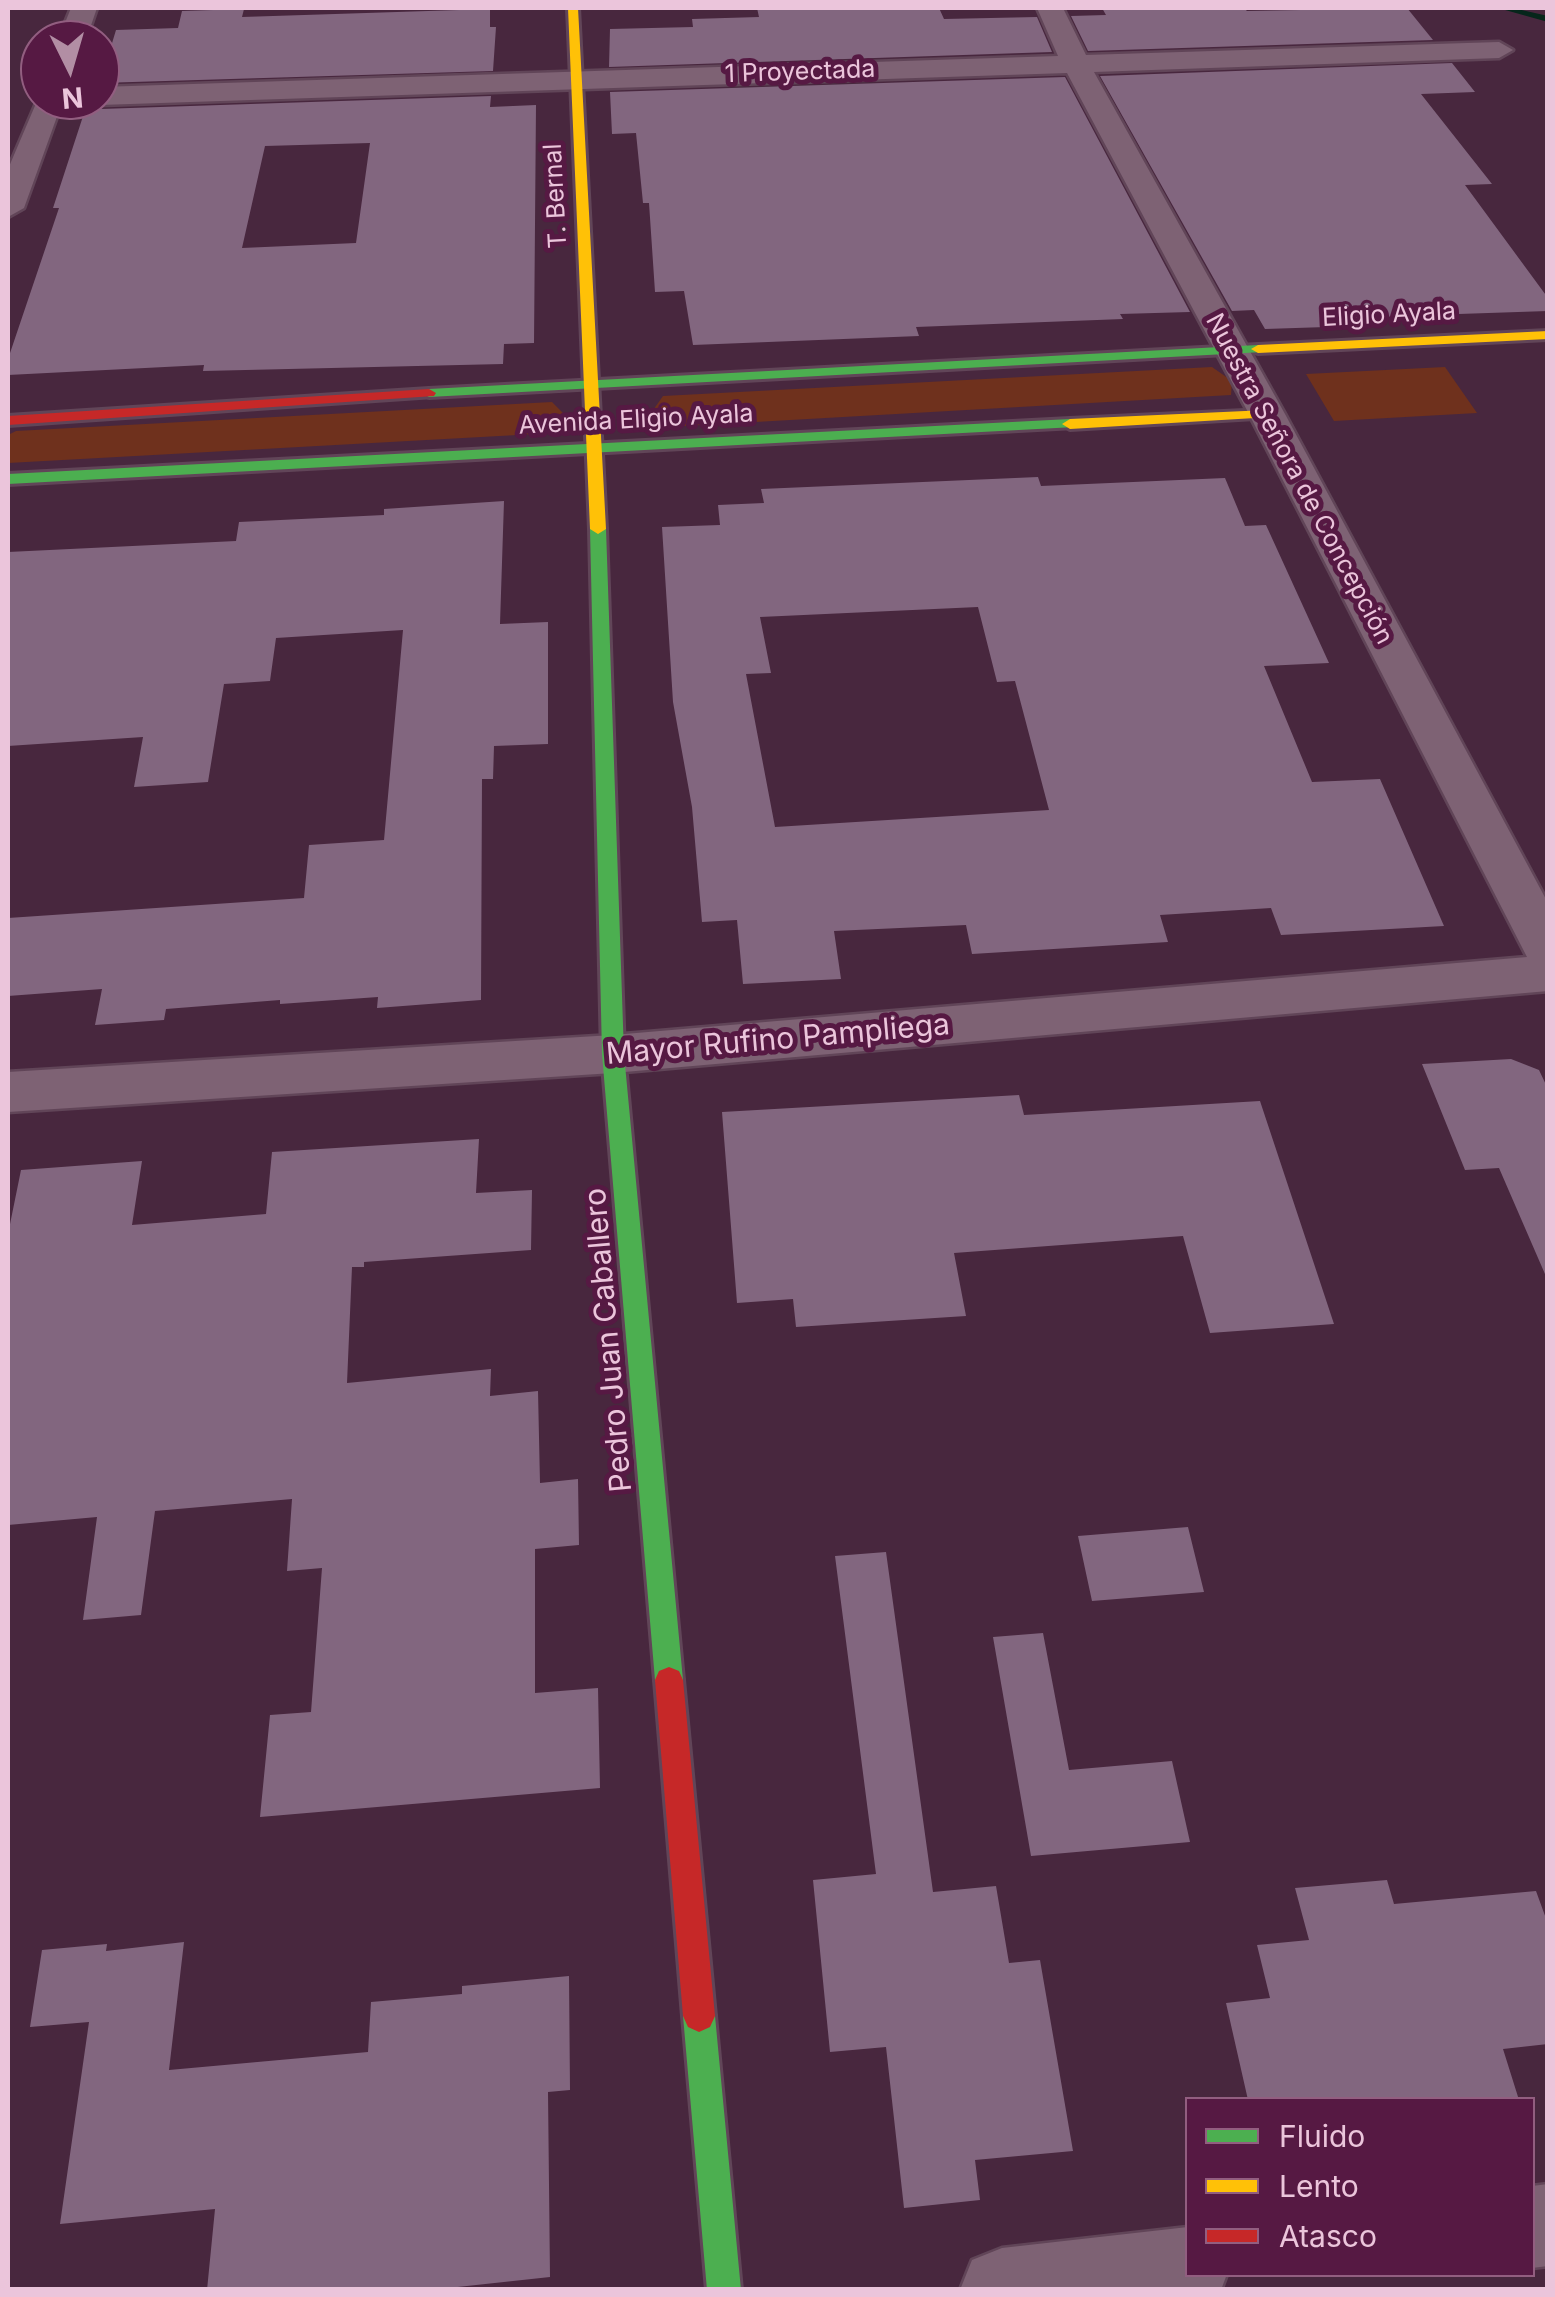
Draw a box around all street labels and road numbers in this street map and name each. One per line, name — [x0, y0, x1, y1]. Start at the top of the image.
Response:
street label: 1 Proyectada — [724, 54, 876, 90]
street label: T. Bernal — [538, 143, 574, 249]
street label: Eligio Ayala — [1321, 297, 1457, 333]
street label: Nuestra Señora de Concepción — [1199, 309, 1399, 649]
street label: Avenida Eligio Ayala — [518, 399, 754, 441]
street label: Mayor Rufino Pampliega — [605, 1007, 951, 1073]
street label: Pedro Juan Caballero — [578, 1186, 640, 1494]

